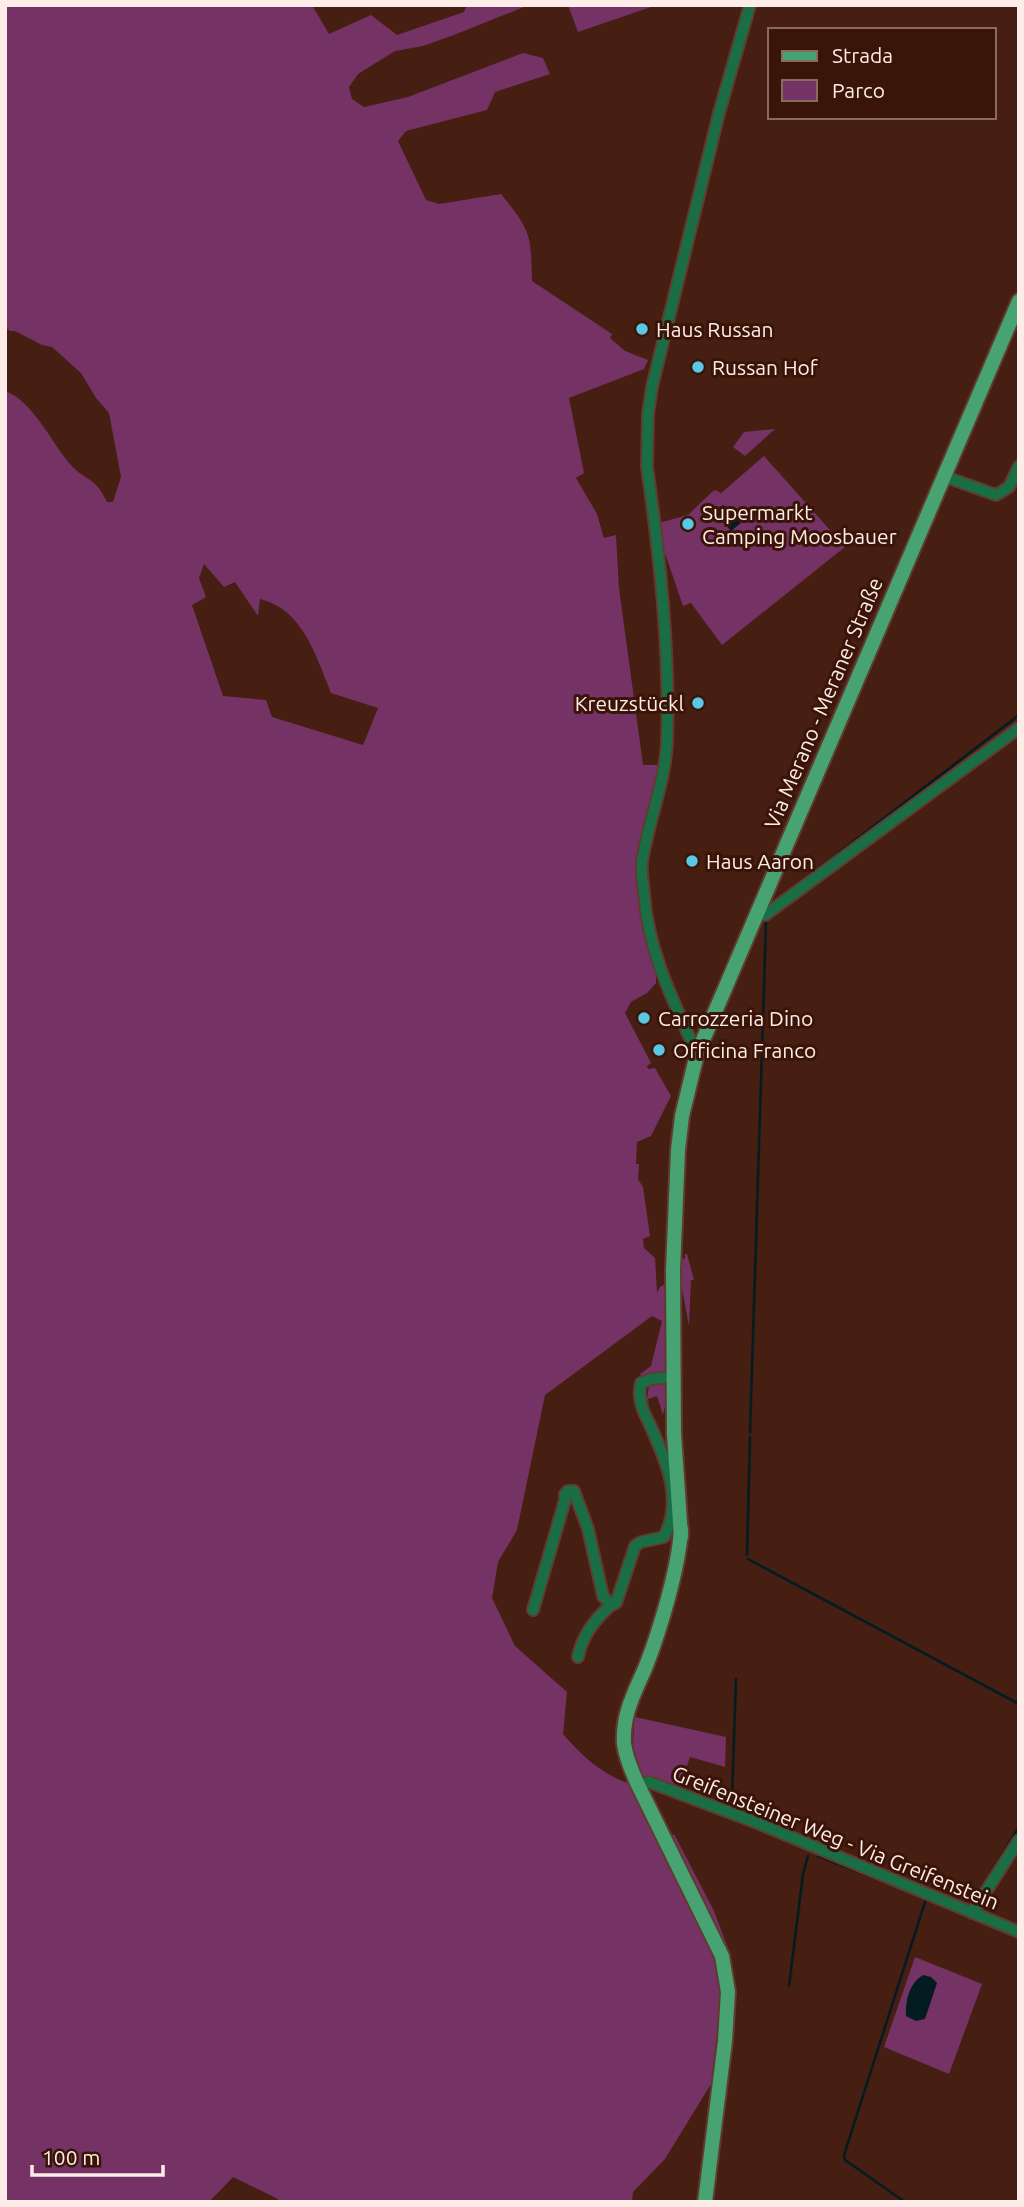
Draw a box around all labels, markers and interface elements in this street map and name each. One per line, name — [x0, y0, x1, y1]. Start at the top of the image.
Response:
legend — [768, 28, 996, 119]
text: Strada — [832, 43, 893, 67]
text: Parco — [832, 78, 885, 102]
place label: Haus Russan — [656, 317, 773, 341]
marker: Haus Russan — [634, 321, 650, 337]
place label: Russan Hof — [712, 355, 819, 379]
marker: Russan Hof — [690, 359, 706, 375]
place label: Supermarkt Camping Moosbauer — [702, 500, 897, 548]
marker: Supermarkt Camping Moosbauer — [680, 516, 696, 532]
street label: Via Merano - Meraner Straße — [759, 574, 887, 832]
place label: Kreuzstückl — [575, 691, 684, 715]
marker: Kreuzstückl — [690, 695, 706, 711]
place label: Haus Aaron — [706, 849, 814, 873]
marker: Haus Aaron — [684, 853, 700, 869]
place label: Carrozzeria Dino — [658, 1006, 813, 1030]
marker: Carrozzeria Dino — [636, 1010, 652, 1026]
place label: Officina Franco — [673, 1038, 816, 1062]
marker: Officina Franco — [651, 1042, 667, 1058]
street label: Greifensteiner Weg - Via Greifenstein — [669, 1760, 1003, 1914]
scale bar — [32, 2134, 163, 2178]
text: 100 m — [42, 2145, 100, 2169]

